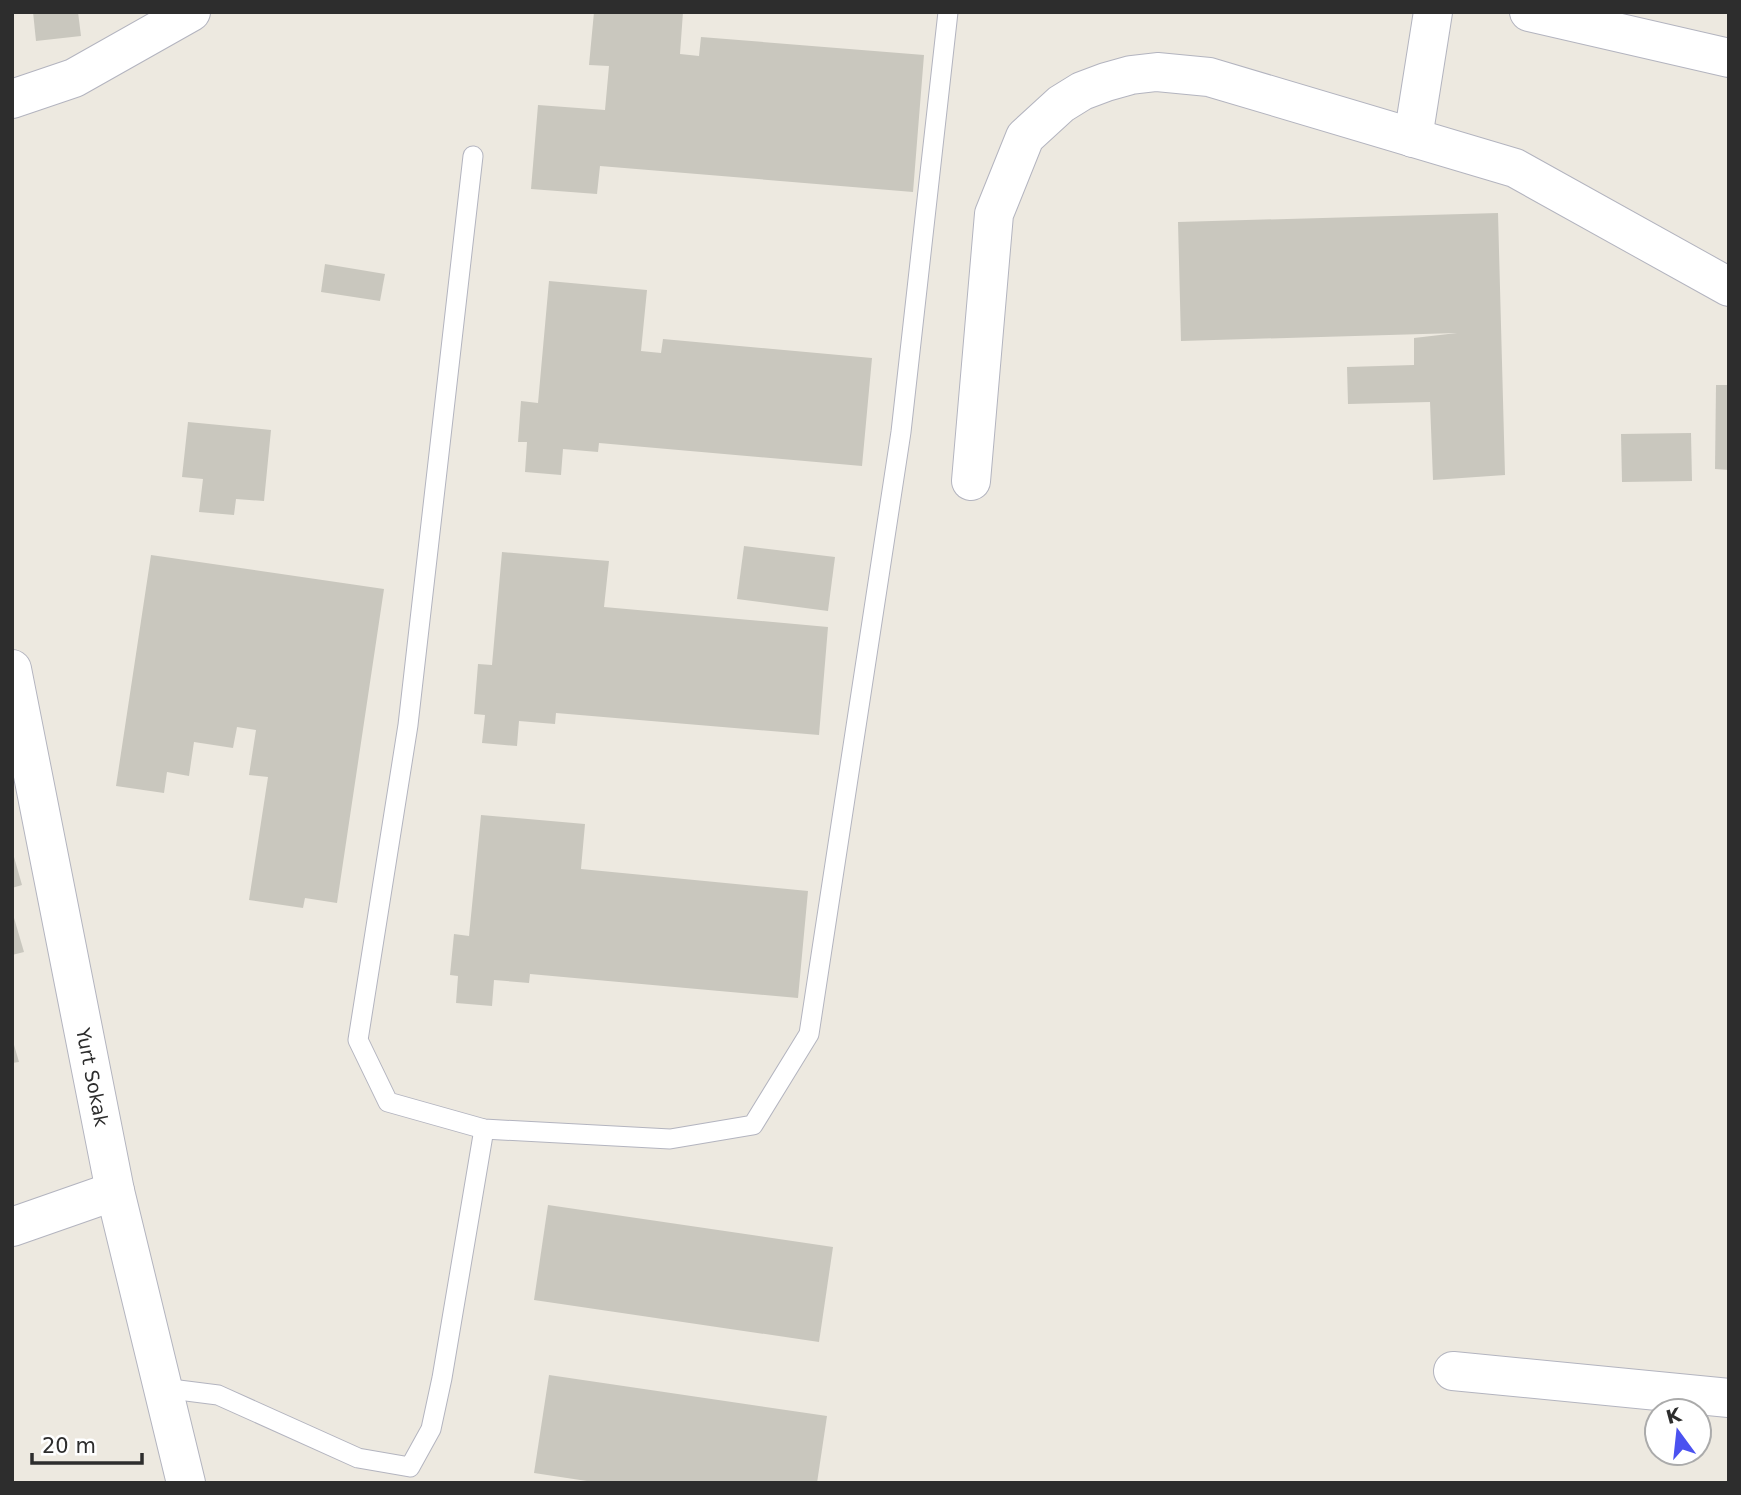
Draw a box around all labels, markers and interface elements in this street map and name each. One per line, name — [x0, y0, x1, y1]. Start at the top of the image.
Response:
street label: Yurt Sokak — [72, 1025, 113, 1128]
north arrow — [1643, 1397, 1713, 1467]
text: K — [1664, 1403, 1685, 1428]
scale bar — [32, 1422, 142, 1466]
text: 20 m — [42, 1434, 96, 1458]

